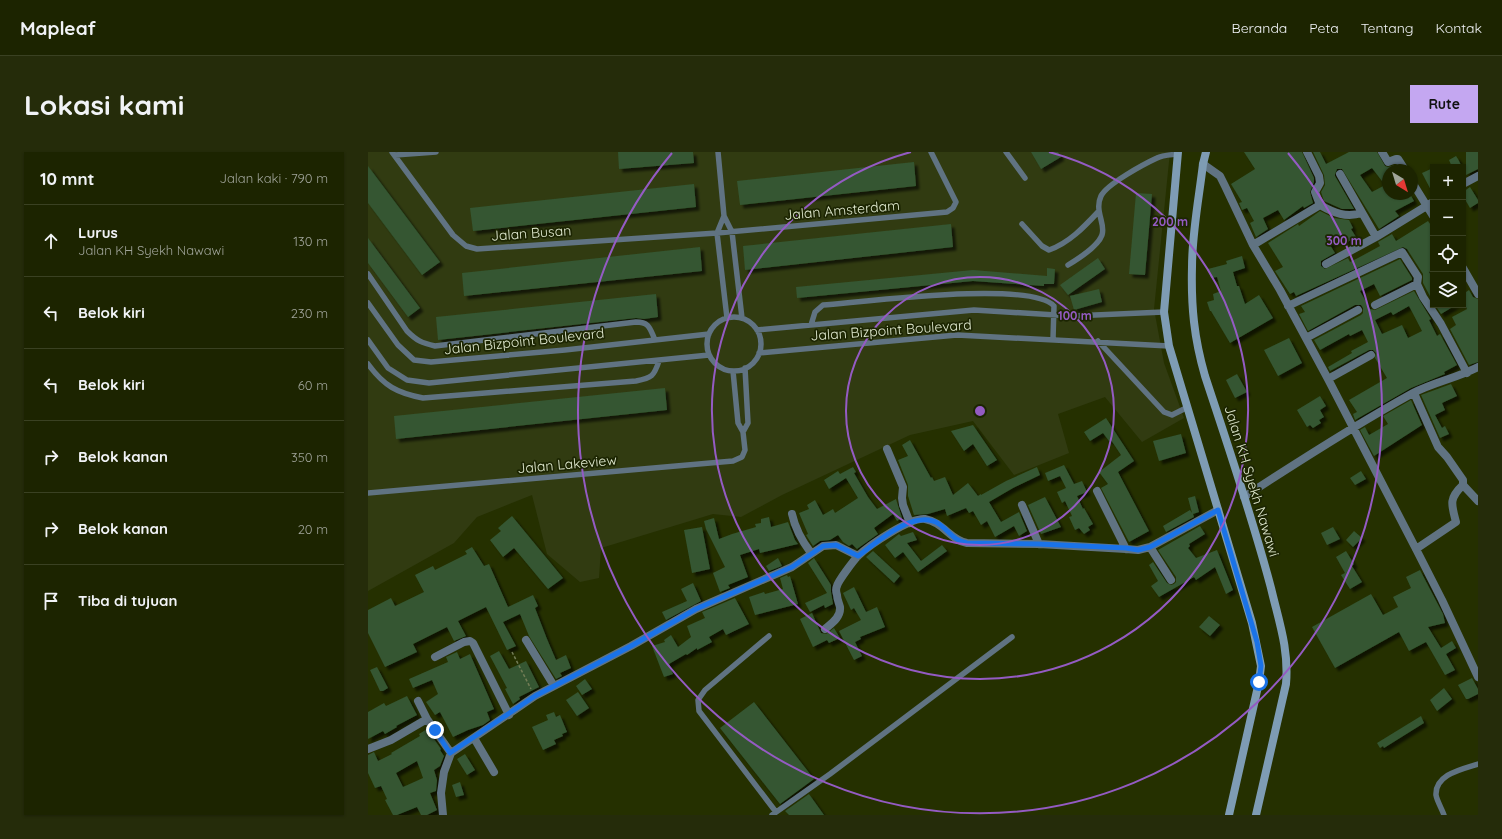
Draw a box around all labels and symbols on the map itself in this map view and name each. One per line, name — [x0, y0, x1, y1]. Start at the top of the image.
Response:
north arrow — [1382, 164, 1418, 200]
street label: Jalan Amsterdam — [783, 196, 901, 224]
text: 200 m — [1152, 214, 1188, 229]
street label: Jalan Busan — [490, 221, 572, 245]
text: 300 m — [1326, 233, 1362, 248]
text: 100 m — [1058, 308, 1092, 323]
street label: Jalan Bizpoint Boulevard — [810, 315, 972, 345]
street label: Jalan Bizpoint Boulevard — [443, 324, 605, 358]
street label: Jalan KH Syekh Nawawi — [1220, 403, 1284, 559]
centre of rings — [973, 404, 987, 418]
street label: Jalan Lakeview — [516, 451, 618, 477]
route start — [1250, 673, 1268, 691]
route end — [426, 721, 444, 739]

